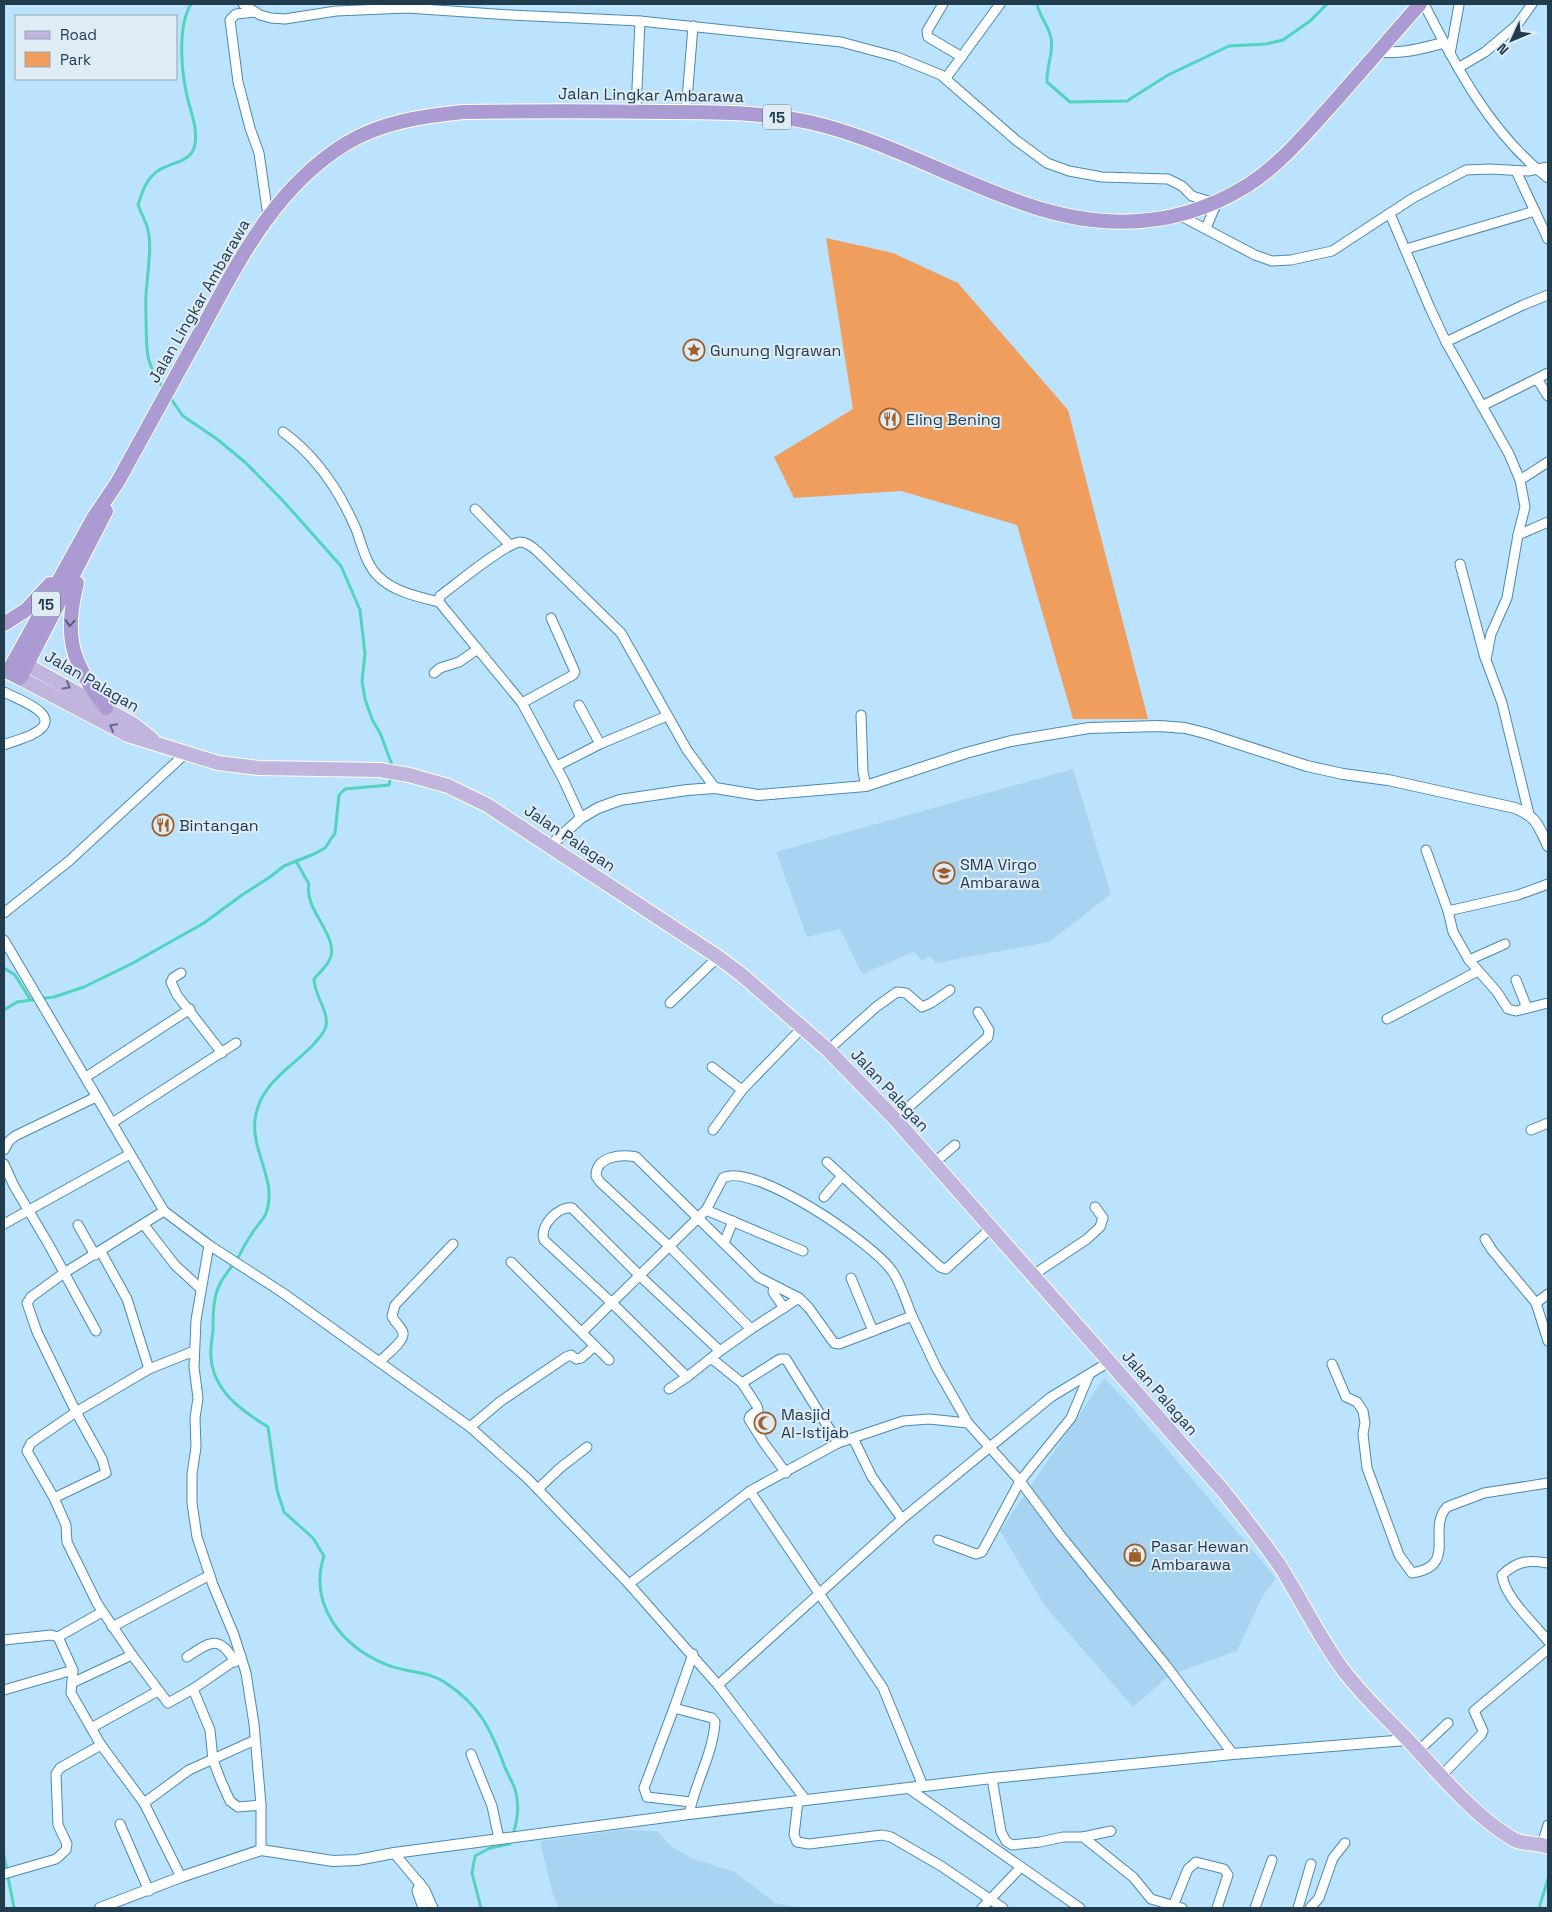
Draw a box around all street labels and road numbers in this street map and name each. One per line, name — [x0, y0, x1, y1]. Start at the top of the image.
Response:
street label: Jalan Lingkar Ambarawa — [558, 83, 744, 107]
road number: 15 — [763, 104, 791, 130]
street label: Jalan Lingkar Ambarawa — [143, 215, 255, 387]
road number: 15 — [32, 592, 60, 616]
street label: Jalan Palagan — [41, 645, 143, 717]
street label: Jalan Palagan — [520, 800, 620, 876]
street label: Jalan Palagan — [846, 1044, 934, 1136]
street label: Jalan Palagan — [1117, 1346, 1203, 1440]

